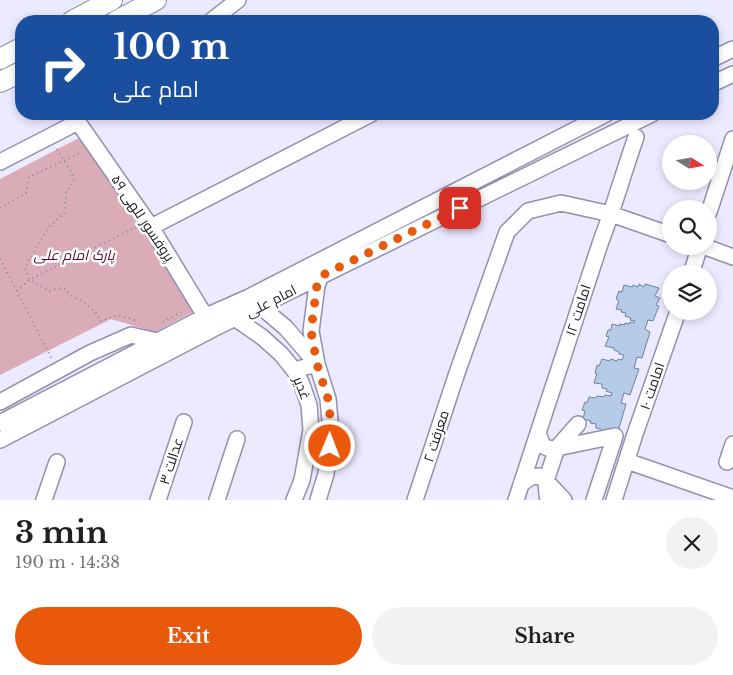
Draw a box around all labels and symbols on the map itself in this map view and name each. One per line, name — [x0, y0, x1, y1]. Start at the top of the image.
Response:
north arrow — [662, 135, 718, 190]
street label: پروفسور للهی ۵۹ — [107, 171, 179, 266]
pin — [439, 187, 481, 229]
park label: پارک امام علی — [34, 246, 116, 265]
street label: امام علی — [243, 281, 300, 322]
street label: امامت ۱۲ — [561, 282, 595, 338]
street label: امامت ۱۰ — [635, 360, 669, 412]
street label: غدیر — [289, 373, 315, 402]
street label: معرفت ۲ — [419, 408, 453, 464]
position arrow — [303, 419, 355, 471]
street label: عدالت ۳ — [155, 435, 187, 487]

